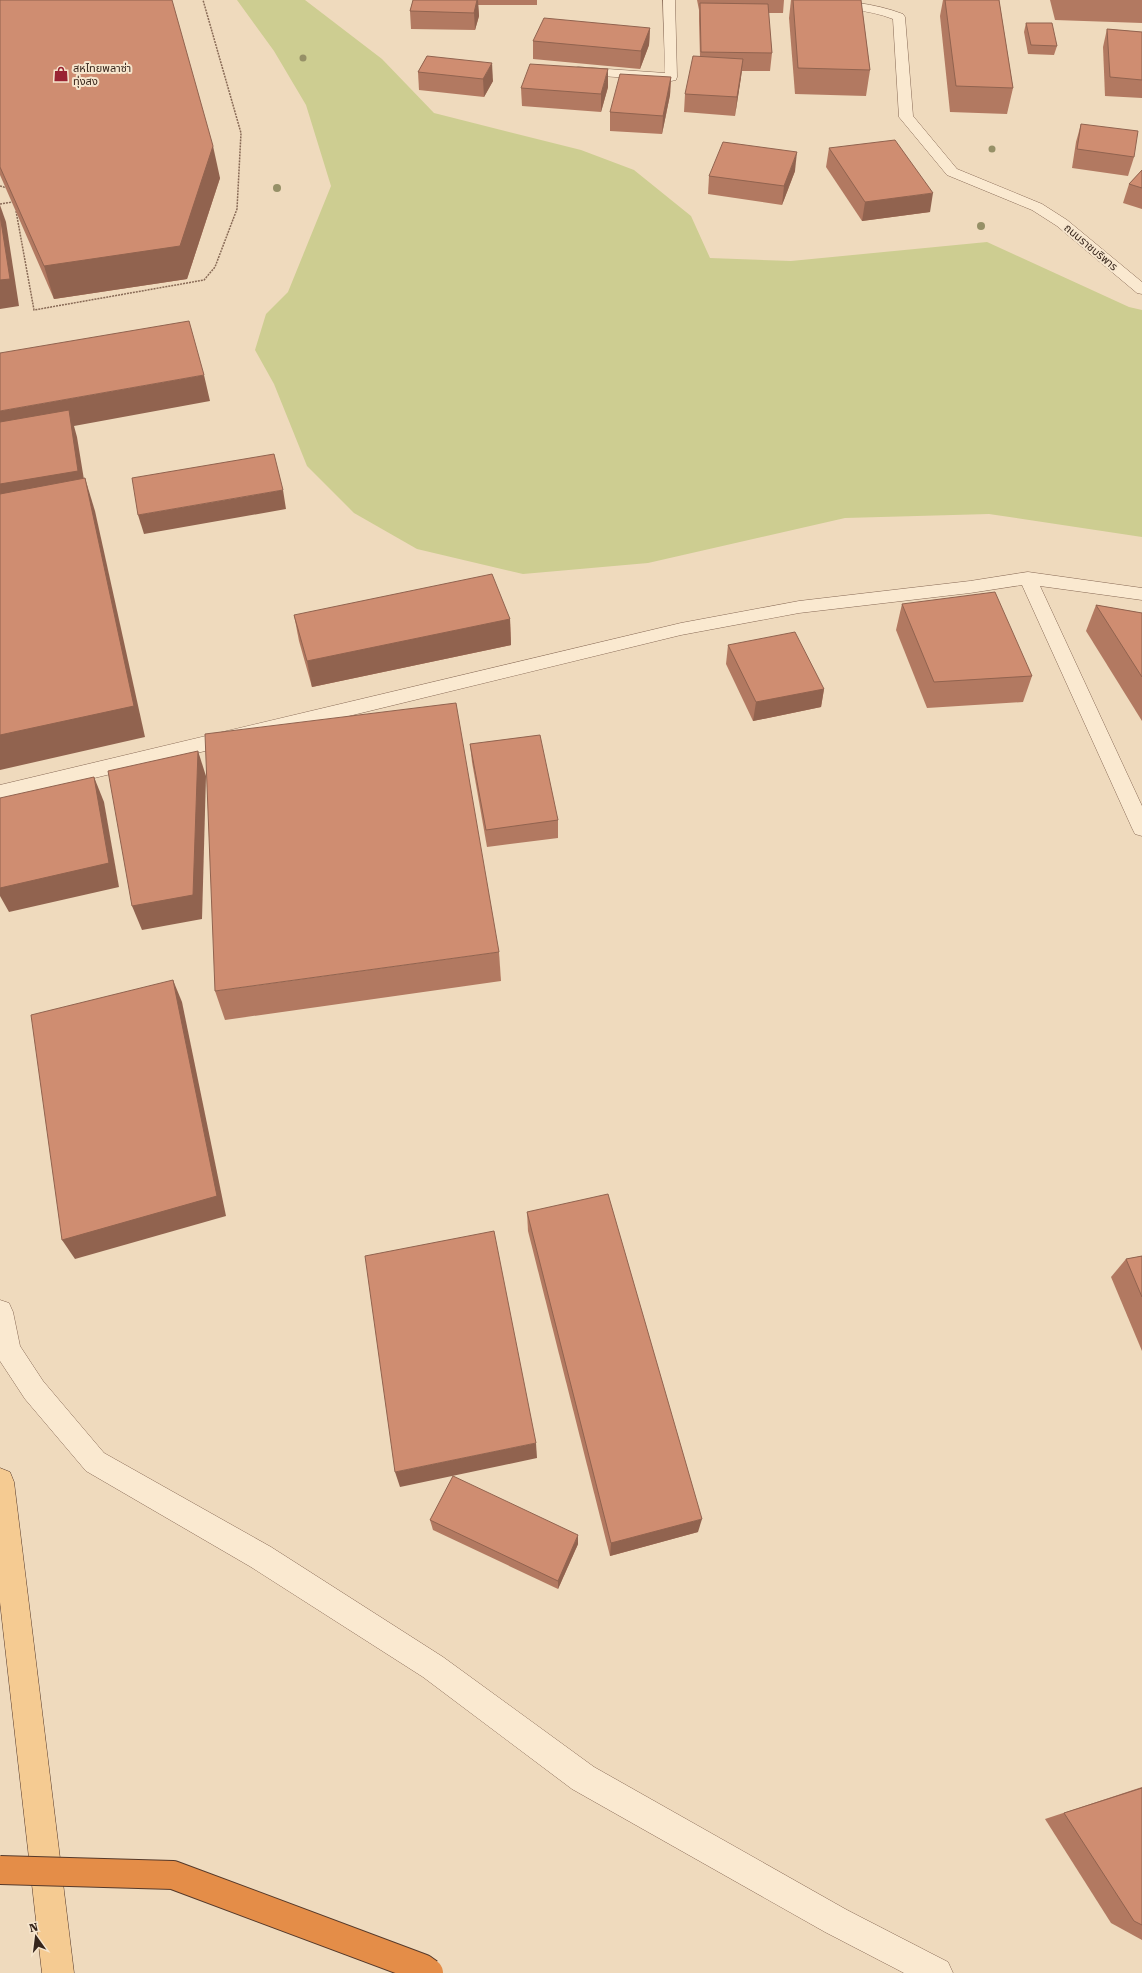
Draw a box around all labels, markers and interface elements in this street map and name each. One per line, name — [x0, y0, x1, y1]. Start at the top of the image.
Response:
place label: สหไทยพลาซ่า ทุ่งสง — [73, 62, 131, 88]
shop icon: สหไทยพลาซ่า ทุ่งสง — [52, 65, 70, 83]
street label: ถนนราชบริพาร — [1061, 221, 1120, 273]
north arrow — [16, 1917, 56, 1957]
text: N — [28, 1920, 40, 1935]

